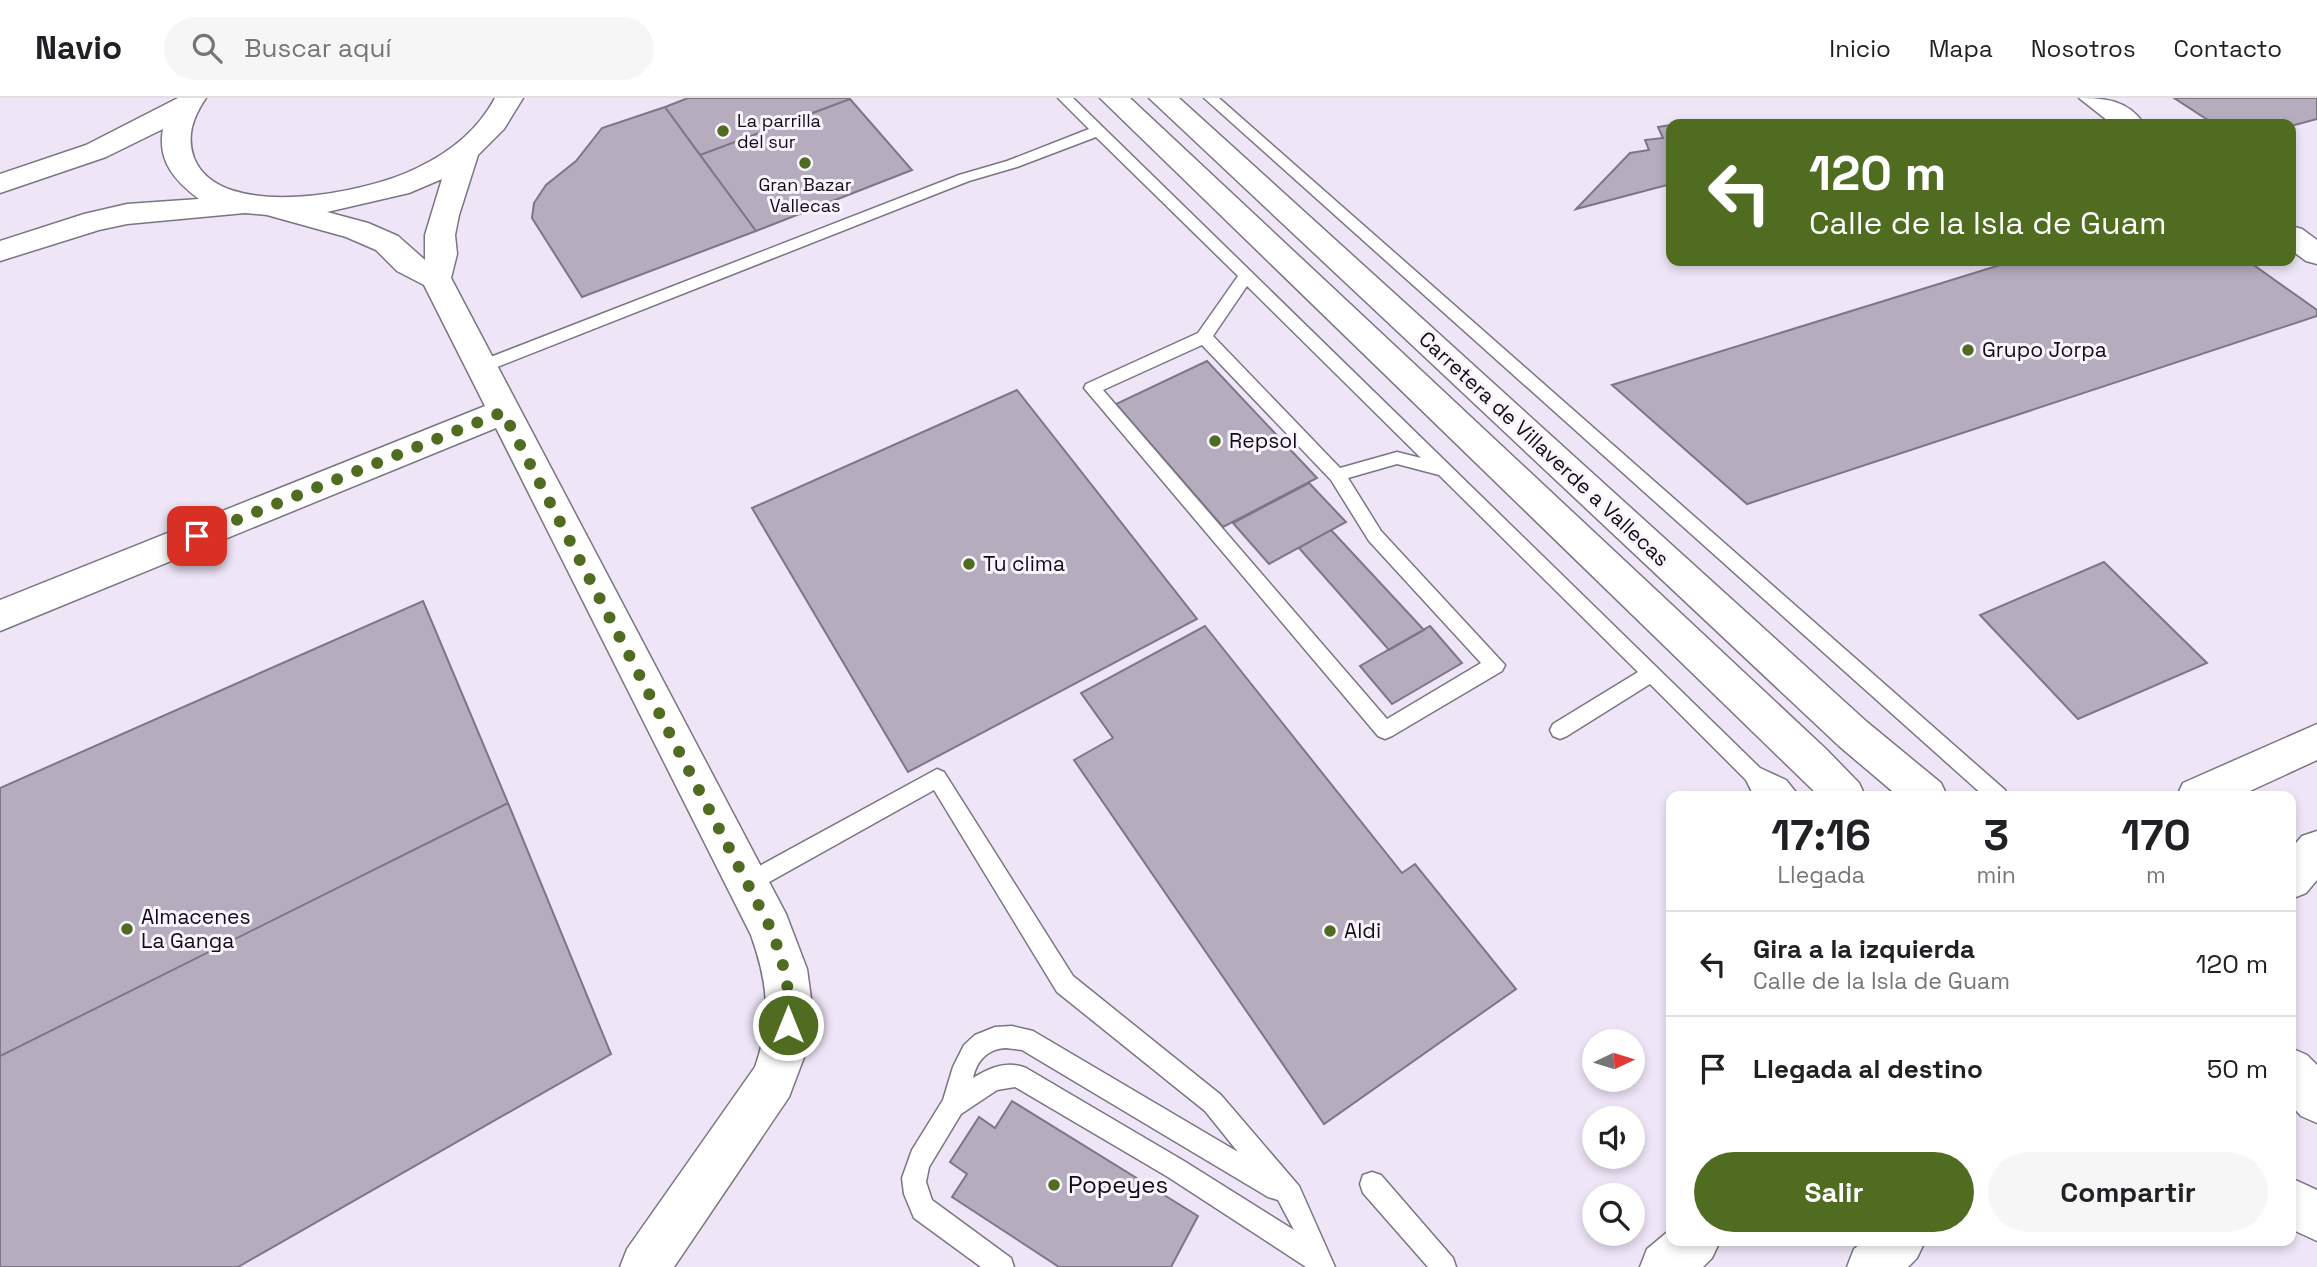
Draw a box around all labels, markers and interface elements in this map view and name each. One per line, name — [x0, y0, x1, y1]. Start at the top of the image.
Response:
search box — [164, 17, 654, 80]
text: Navio — [35, 27, 122, 69]
icon: search — [188, 29, 226, 67]
text: Buscar aquí — [244, 31, 392, 65]
text: Inicio — [1829, 33, 1891, 64]
text: Mapa — [1929, 33, 1993, 64]
text: Nosotros — [2031, 33, 2136, 64]
text: Contacto — [2174, 33, 2282, 64]
place label: La parrilla del sur — [737, 109, 821, 153]
marker: La parrilla del sur — [715, 123, 731, 139]
text: 120 m — [1809, 142, 1946, 204]
icon: left — [1694, 147, 1785, 238]
marker: Gran Bazar Vallecas — [797, 155, 813, 171]
place label: Gran Bazar Vallecas — [758, 173, 852, 217]
text: Calle de la Isla de Guam — [1809, 203, 2167, 243]
street label: Carretera de Villaverde a Vallecas — [1413, 325, 1675, 572]
place label: Grupo Jorpa — [1982, 336, 2107, 363]
marker: Grupo Jorpa — [1960, 342, 1976, 358]
place label: Repsol — [1229, 427, 1297, 454]
marker: Repsol — [1207, 433, 1223, 449]
pin — [167, 506, 227, 566]
icon: arrive — [178, 517, 216, 555]
place label: Tu clima — [983, 550, 1065, 577]
marker: Tu clima — [961, 556, 977, 572]
text: 17:16 — [1771, 809, 1871, 862]
text: 3 — [1983, 809, 2009, 862]
text: 170 — [2121, 809, 2191, 862]
text: Llegada — [1777, 860, 1865, 890]
text: min — [1976, 860, 2016, 890]
text: m — [2146, 860, 2166, 890]
place label: Almacenes La Ganga — [141, 903, 251, 954]
place label: Aldi — [1344, 917, 1381, 944]
marker: Almacenes La Ganga — [119, 921, 135, 937]
marker: Aldi — [1322, 923, 1338, 939]
text: Gira a la izquierda — [1753, 932, 1975, 966]
icon: left — [1694, 945, 1732, 983]
text: 120 m — [2196, 947, 2268, 981]
text: Calle de la Isla de Guam — [1753, 966, 2010, 996]
position arrow — [751, 988, 825, 1062]
north arrow — [1582, 1029, 1645, 1092]
map controls — [1582, 1029, 1645, 1246]
icon: arrive — [1694, 1050, 1732, 1088]
text: Llegada al destino — [1753, 1052, 1983, 1086]
text: 50 m — [2207, 1052, 2268, 1086]
button: sound — [1582, 1106, 1645, 1169]
button: Salir — [1694, 1152, 1974, 1232]
button: Compartir — [1988, 1152, 2268, 1232]
place label: Popeyes — [1068, 1169, 1168, 1200]
marker: Popeyes — [1046, 1177, 1062, 1193]
button: search — [1582, 1183, 1645, 1246]

